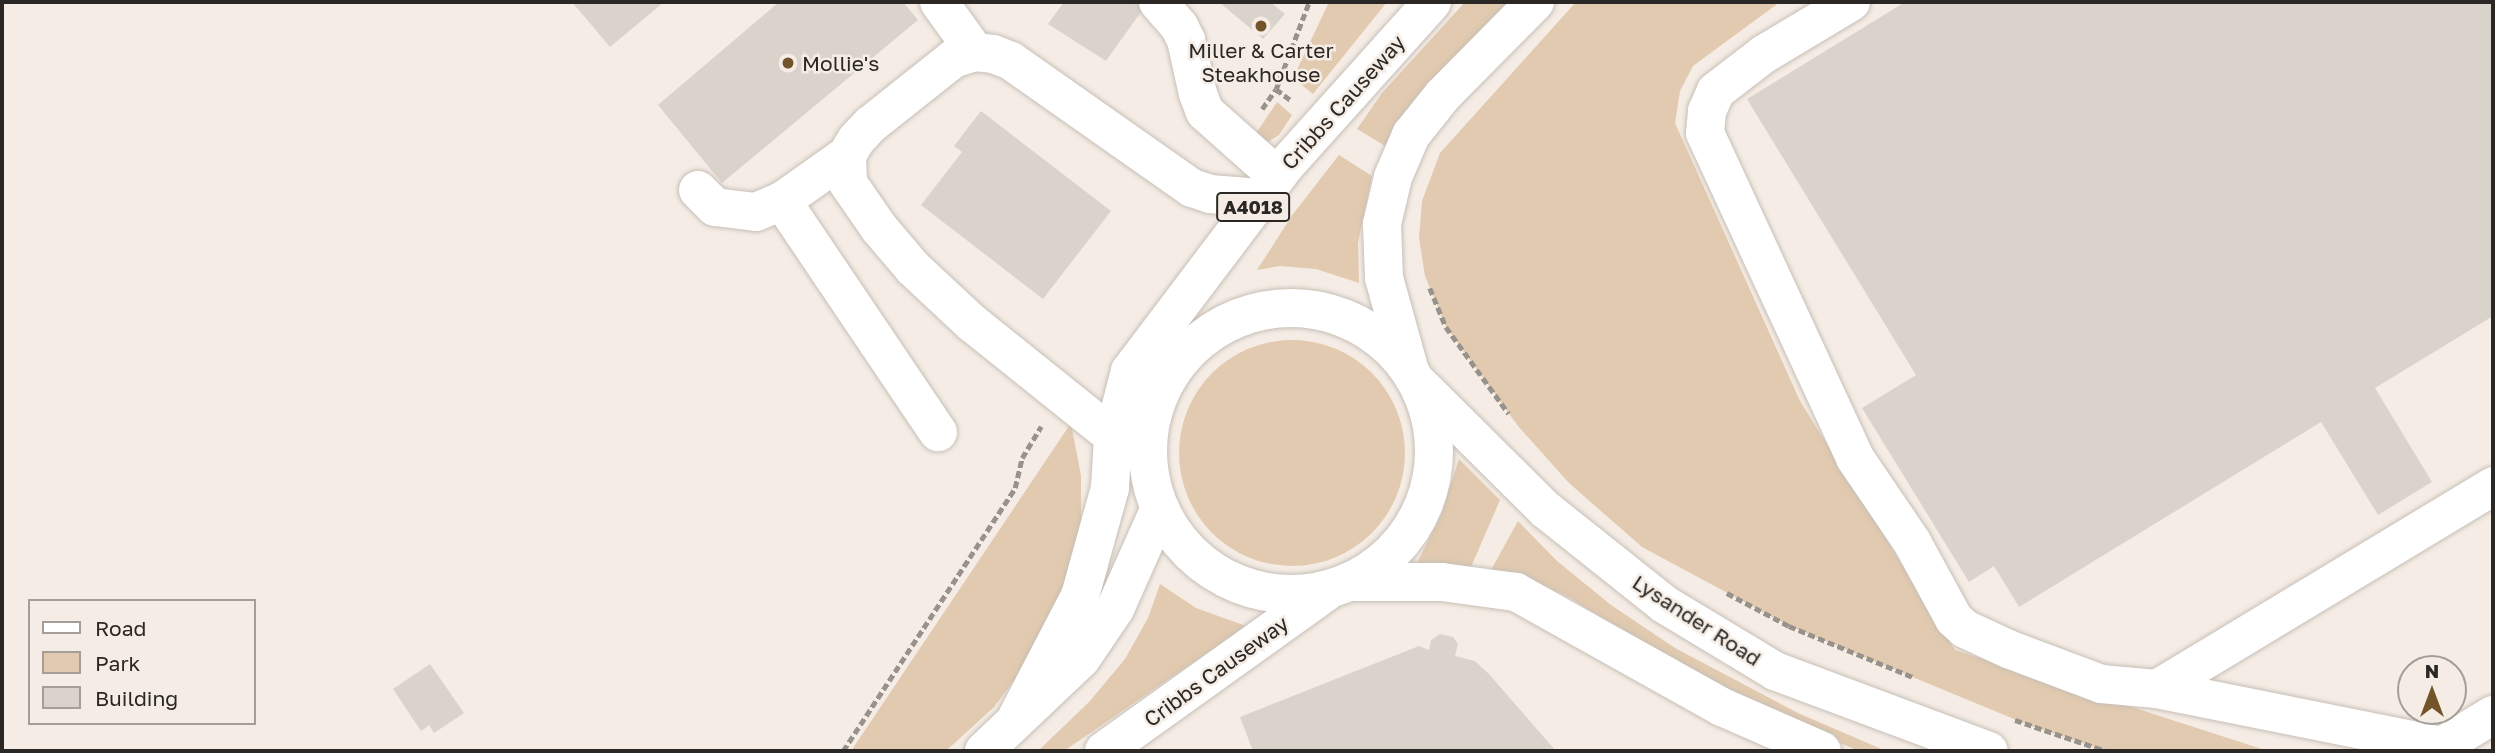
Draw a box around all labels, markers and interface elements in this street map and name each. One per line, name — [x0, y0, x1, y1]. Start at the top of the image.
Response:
marker: Miller & Carter Steakhouse — [1253, 18, 1269, 34]
street label: Cribbs Causeway — [1276, 30, 1410, 174]
place label: Miller & Carter Steakhouse — [1188, 37, 1334, 87]
place label: Mollie's — [802, 50, 879, 76]
marker: Mollie's — [780, 55, 796, 71]
road number: A4018 — [1214, 192, 1292, 223]
street label: Lysander Road — [1628, 569, 1766, 671]
legend — [28, 599, 256, 725]
street label: Cribbs Causeway — [1139, 610, 1293, 732]
text: Road — [95, 615, 146, 641]
text: Park — [95, 650, 140, 676]
north arrow — [2397, 655, 2467, 725]
text: N — [2425, 659, 2439, 682]
text: Building — [95, 685, 178, 711]

